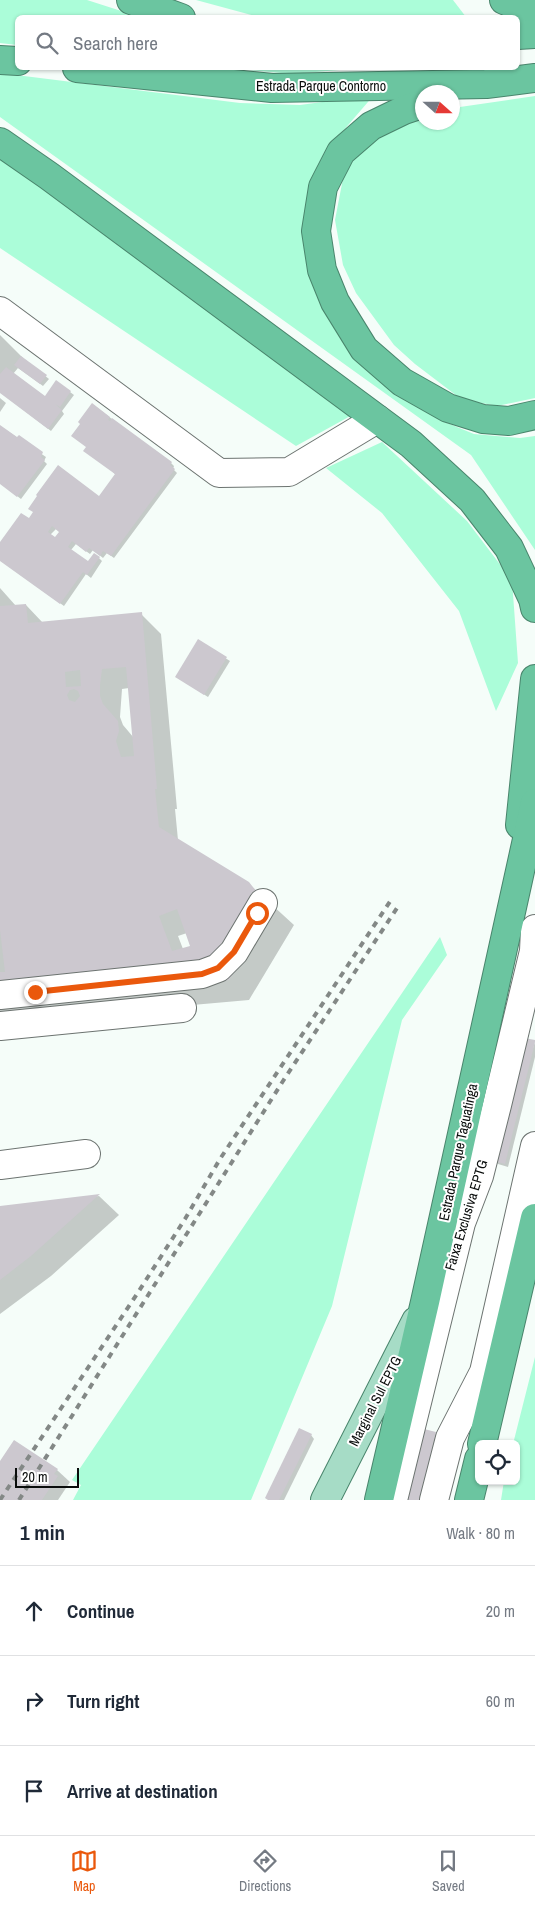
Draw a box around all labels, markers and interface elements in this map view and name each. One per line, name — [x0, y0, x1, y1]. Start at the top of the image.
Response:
search box — [15, 15, 520, 70]
icon: search — [33, 29, 61, 57]
text: Search here — [73, 30, 158, 56]
street label: Estrada Parque Contorno — [256, 77, 386, 95]
north arrow — [415, 85, 460, 130]
route start — [246, 902, 269, 925]
route end — [24, 981, 47, 1004]
street label: Estrada Parque Taguatinga — [435, 1081, 481, 1222]
street label: Faixa Exclusiva EPTG — [441, 1157, 491, 1273]
street label: Marginal Sul EPTG — [345, 1353, 405, 1449]
map controls — [475, 1440, 520, 1485]
button: locate — [475, 1440, 520, 1485]
scale bar — [15, 1465, 79, 1488]
text: 20 m — [22, 1468, 48, 1486]
text: 1 min — [20, 1518, 65, 1547]
text: Walk · 80 m — [446, 1522, 515, 1544]
icon: ahead — [20, 1597, 48, 1625]
text: Continue — [67, 1598, 135, 1624]
text: 20 m — [486, 1600, 515, 1622]
icon: right — [20, 1687, 48, 1715]
text: Turn right — [67, 1688, 139, 1714]
text: 60 m — [486, 1690, 515, 1712]
icon: arrive — [20, 1777, 48, 1805]
text: Arrive at destination — [67, 1778, 218, 1804]
tab: Map — [70, 1847, 98, 1895]
tab: Directions — [239, 1847, 291, 1895]
tab: Saved — [432, 1847, 465, 1895]

